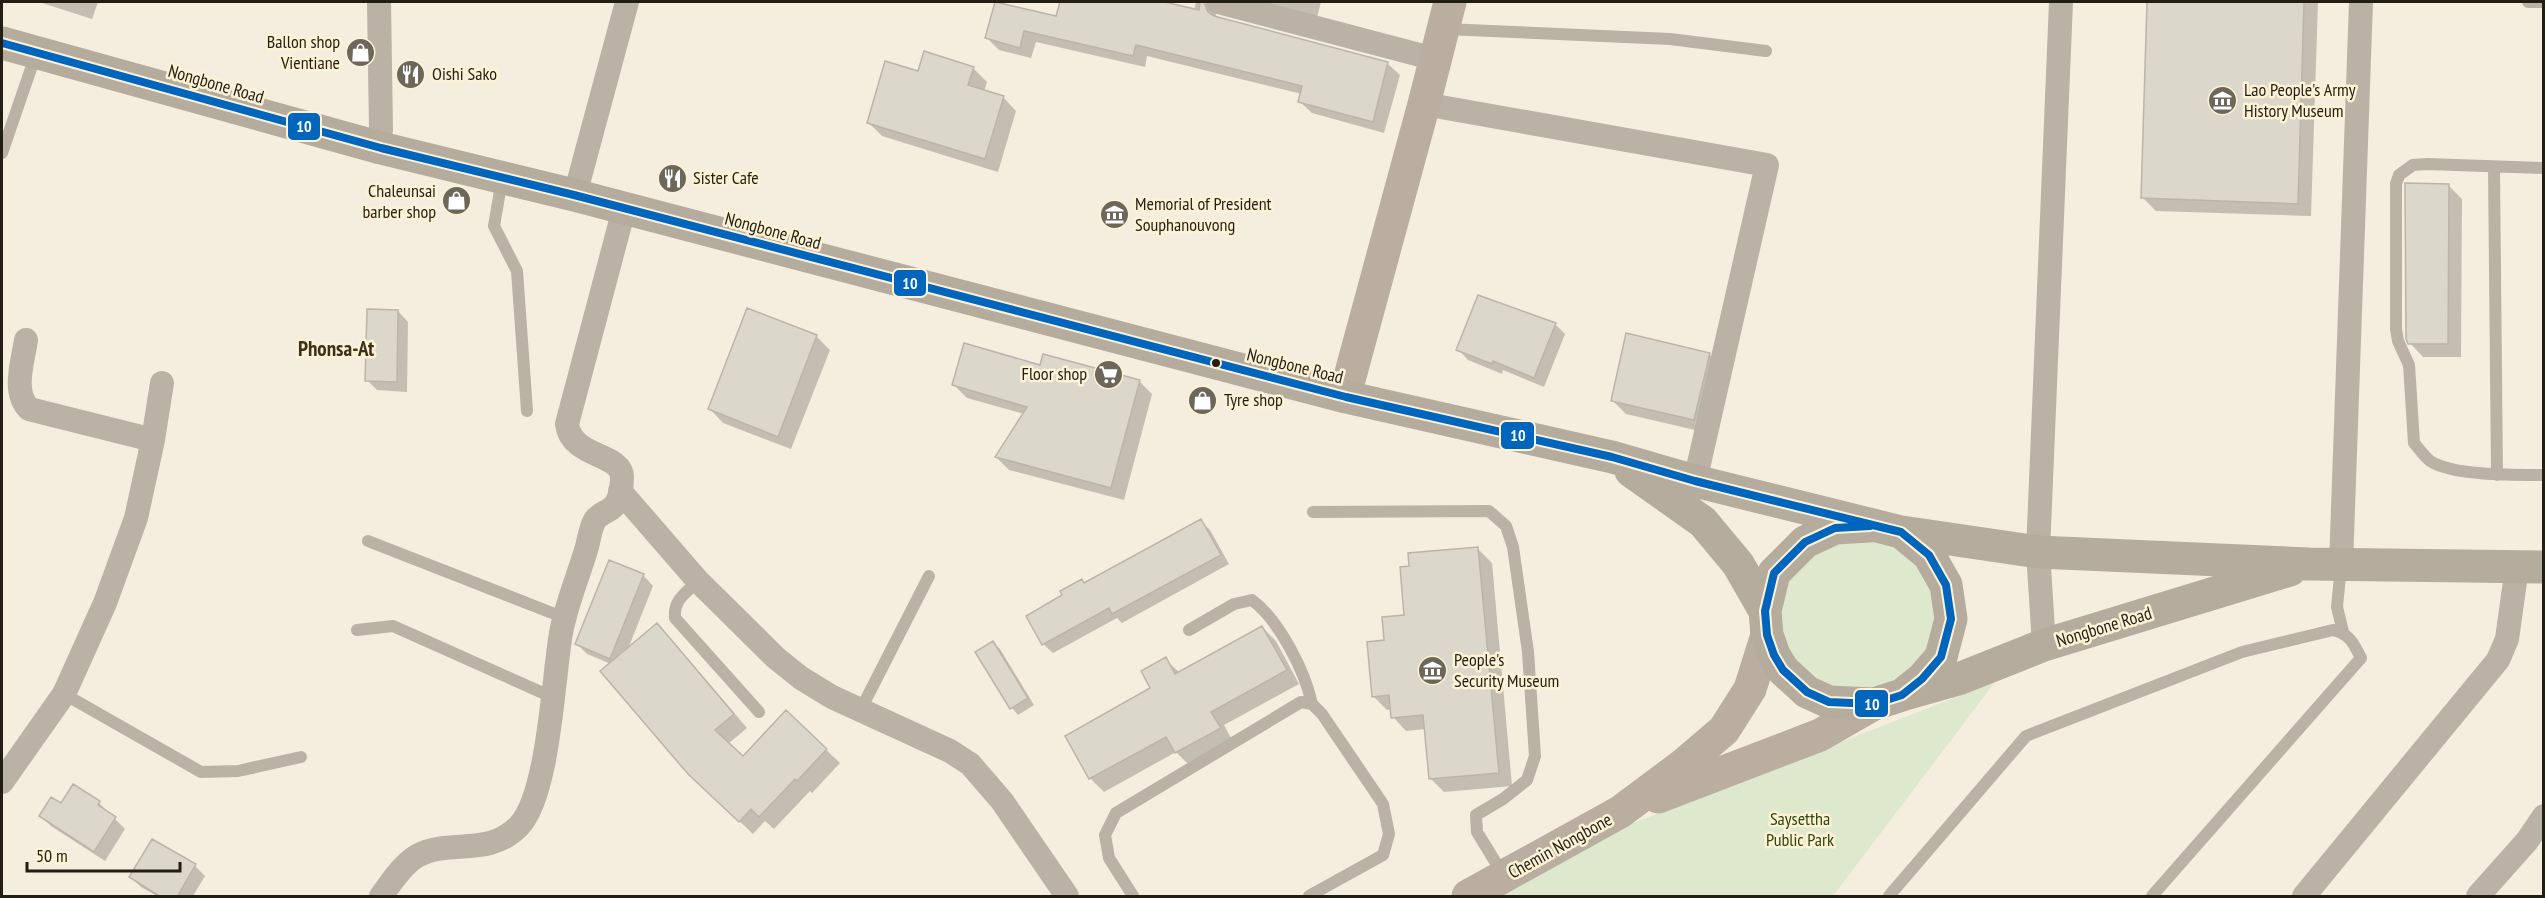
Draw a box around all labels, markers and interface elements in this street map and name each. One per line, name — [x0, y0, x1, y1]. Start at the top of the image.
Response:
place label: Ballon shop Vientiane — [267, 30, 340, 74]
shop icon: Ballon shop Vientiane — [345, 36, 377, 68]
restaurant icon: Oishi Sako — [395, 58, 427, 90]
street label: Nongbone Road — [166, 59, 267, 108]
place label: Oishi Sako — [432, 62, 497, 85]
place label: Lao People's Army History Museum — [2244, 78, 2356, 122]
museum icon: Lao People's Army History Museum — [2207, 84, 2239, 116]
line badge: 10 — [287, 112, 321, 141]
text: 10 — [296, 116, 312, 136]
restaurant icon: Sister Cafe — [656, 162, 688, 194]
place label: Sister Cafe — [693, 166, 759, 189]
place label: Chaleunsai barber shop — [362, 179, 436, 223]
shop icon: Chaleunsai barber shop — [441, 185, 473, 217]
place label: Memorial of President Souphanouvong — [1135, 192, 1272, 236]
museum icon: Memorial of President Souphanouvong — [1098, 198, 1130, 230]
street label: Nongbone Road — [723, 207, 824, 254]
line badge: 10 — [893, 269, 927, 297]
text: 10 — [902, 273, 918, 293]
district label: Phonsa-At — [298, 335, 374, 362]
street label: Nongbone Road — [1245, 342, 1346, 389]
unlabelled marker — [1210, 357, 1222, 369]
supermarket icon: Floor shop — [1092, 358, 1124, 390]
place label: Floor shop — [1021, 362, 1087, 385]
shop icon: Tyre shop — [1187, 384, 1219, 416]
place label: Tyre shop — [1224, 388, 1283, 411]
line badge: 10 — [1500, 421, 1535, 450]
text: 10 — [1510, 425, 1526, 445]
street label: Nongbone Road — [2053, 601, 2154, 652]
place label: People's Security Museum — [1454, 648, 1559, 692]
museum icon: People's Security Museum — [1417, 654, 1449, 686]
line badge: 10 — [1854, 689, 1889, 718]
text: 10 — [1864, 694, 1880, 714]
park label: Saysettha Public Park — [1766, 807, 1834, 851]
street label: Chemin Nongbone — [1504, 808, 1616, 884]
scale bar — [27, 835, 180, 873]
text: 50 m — [36, 844, 68, 867]

